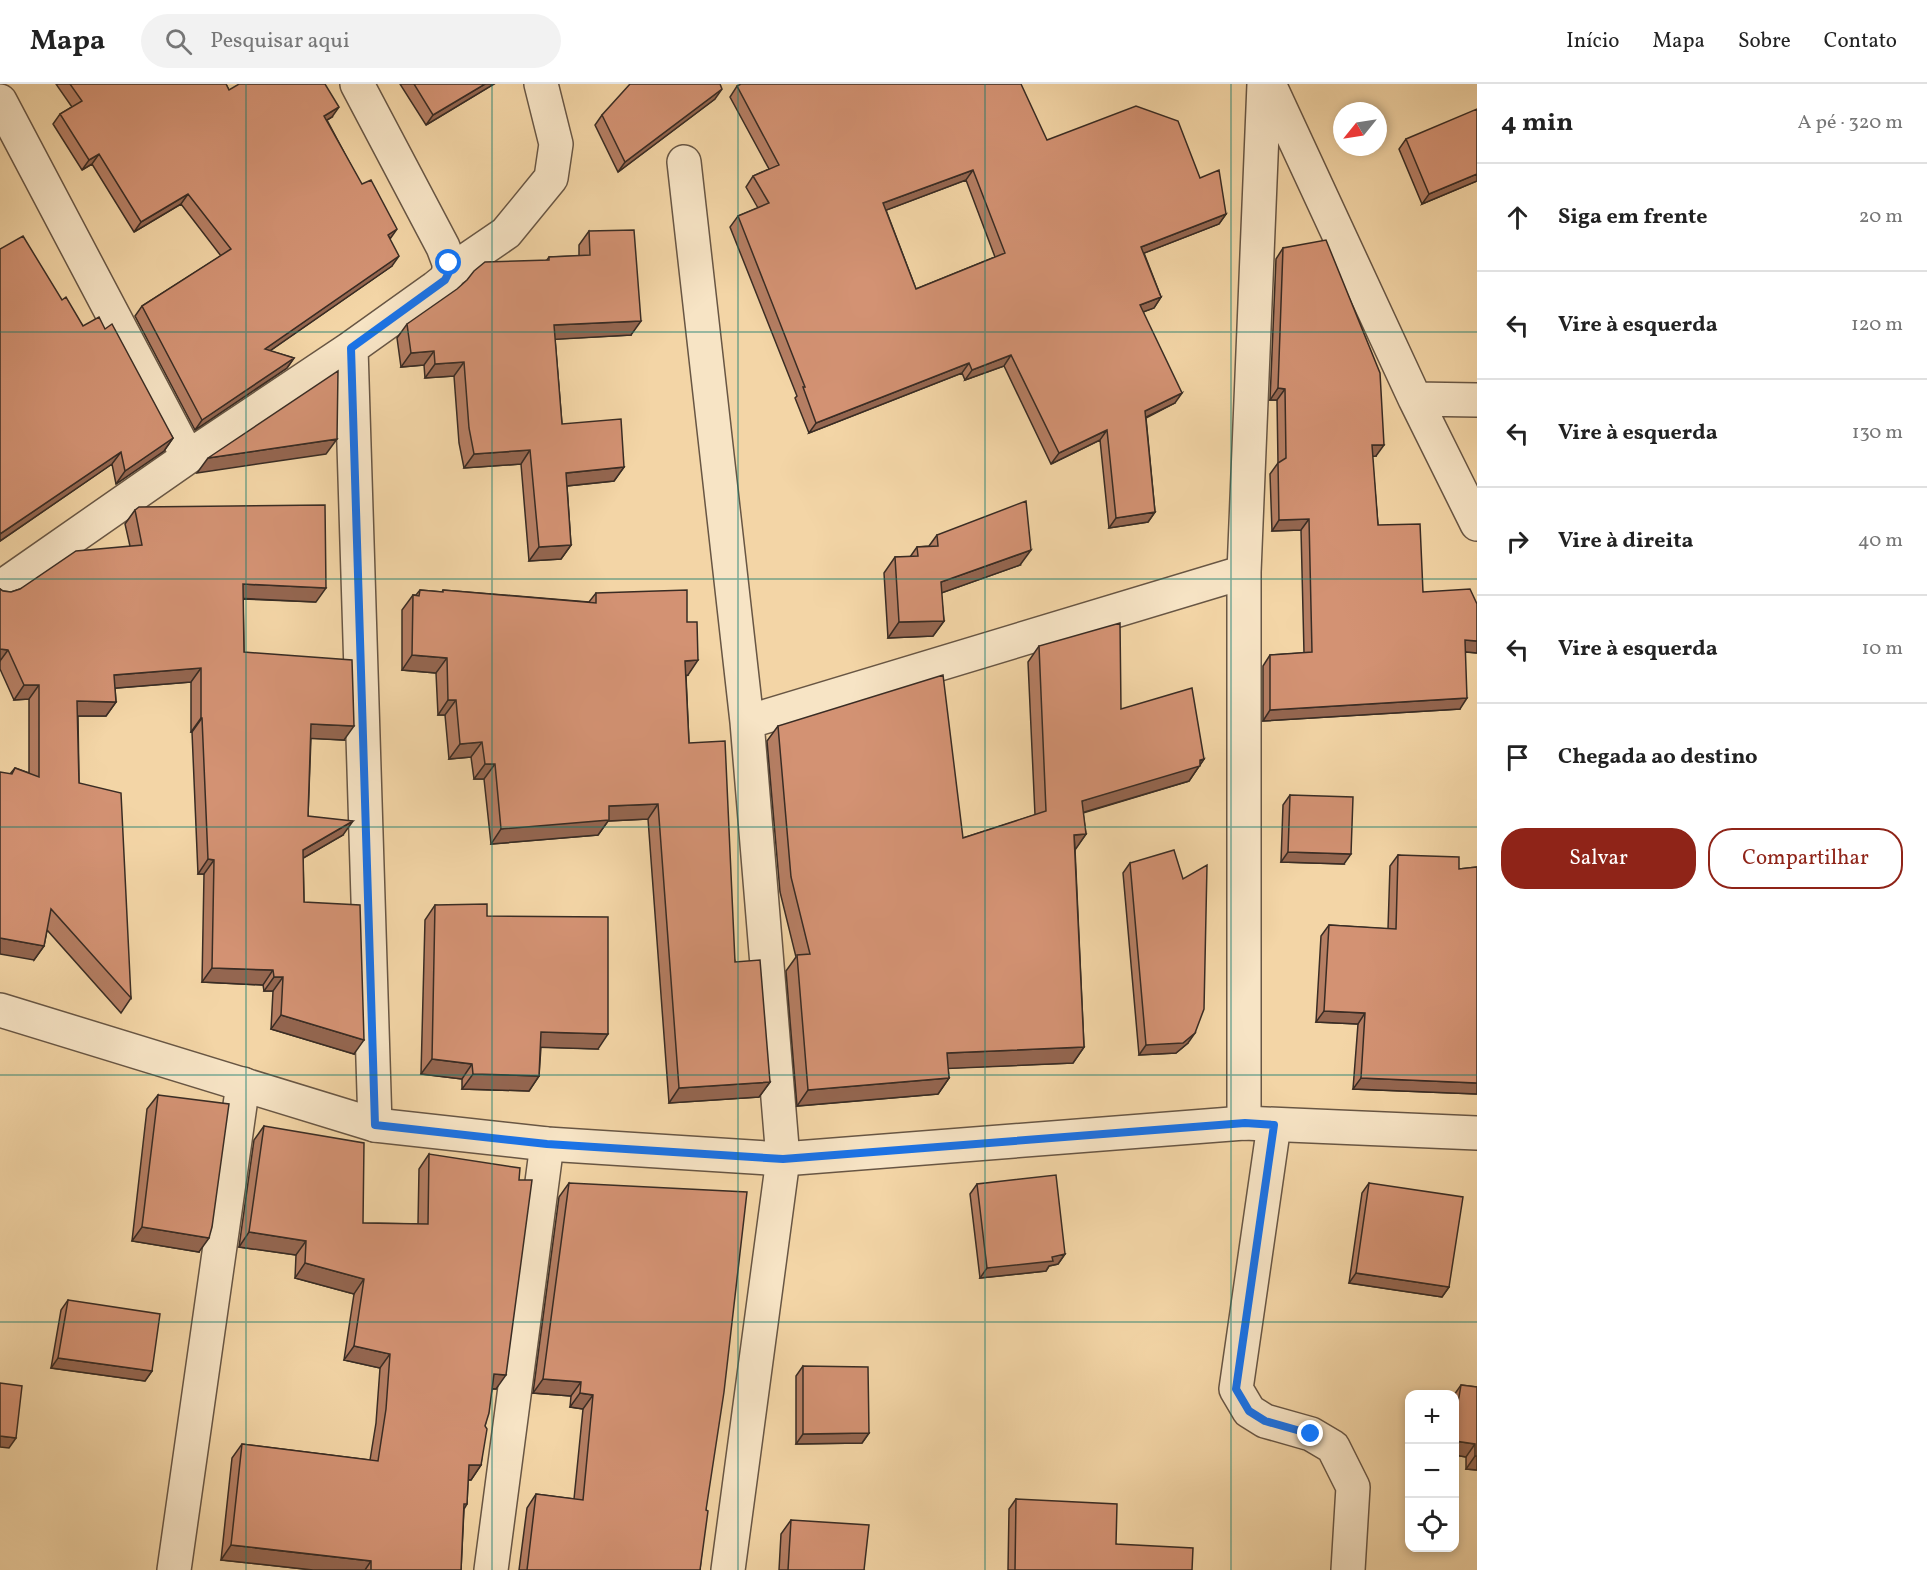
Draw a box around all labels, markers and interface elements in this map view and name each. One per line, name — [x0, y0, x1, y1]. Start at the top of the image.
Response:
search box — [141, 14, 561, 68]
text: Mapa — [30, 22, 105, 61]
icon: search — [162, 25, 195, 58]
text: Pesquisar aqui — [210, 26, 350, 57]
text: Início — [1566, 27, 1619, 56]
text: Mapa — [1652, 27, 1705, 56]
text: Sobre — [1738, 27, 1791, 56]
text: Contato — [1824, 27, 1897, 56]
north arrow — [1333, 102, 1387, 156]
text: 4 min — [1501, 105, 1573, 141]
text: A pé · 320 m — [1798, 109, 1903, 137]
icon: ahead — [1501, 201, 1534, 234]
text: Siga em frente — [1558, 202, 1708, 233]
text: 20 m — [1859, 203, 1903, 231]
route start — [435, 249, 461, 275]
icon: left — [1501, 309, 1534, 342]
text: Vire à esquerda — [1558, 310, 1718, 341]
text: 120 m — [1851, 311, 1903, 339]
icon: left — [1501, 417, 1534, 450]
text: Vire à esquerda — [1558, 418, 1718, 449]
text: 130 m — [1852, 419, 1903, 447]
icon: right — [1501, 525, 1534, 558]
text: Vire à direita — [1558, 526, 1694, 557]
text: 40 m — [1858, 527, 1903, 555]
icon: left — [1501, 633, 1534, 666]
text: Vire à esquerda — [1558, 634, 1718, 665]
text: 10 m — [1862, 635, 1903, 663]
icon: arrive — [1501, 741, 1534, 774]
text: Chegada ao destino — [1558, 742, 1758, 773]
button: Salvar — [1501, 828, 1696, 889]
button: Compartilhar — [1708, 828, 1903, 889]
map controls — [1405, 1390, 1459, 1552]
button: + — [1405, 1390, 1459, 1444]
route end — [1297, 1420, 1323, 1446]
button: − — [1405, 1444, 1459, 1498]
button: locate — [1405, 1498, 1459, 1552]

